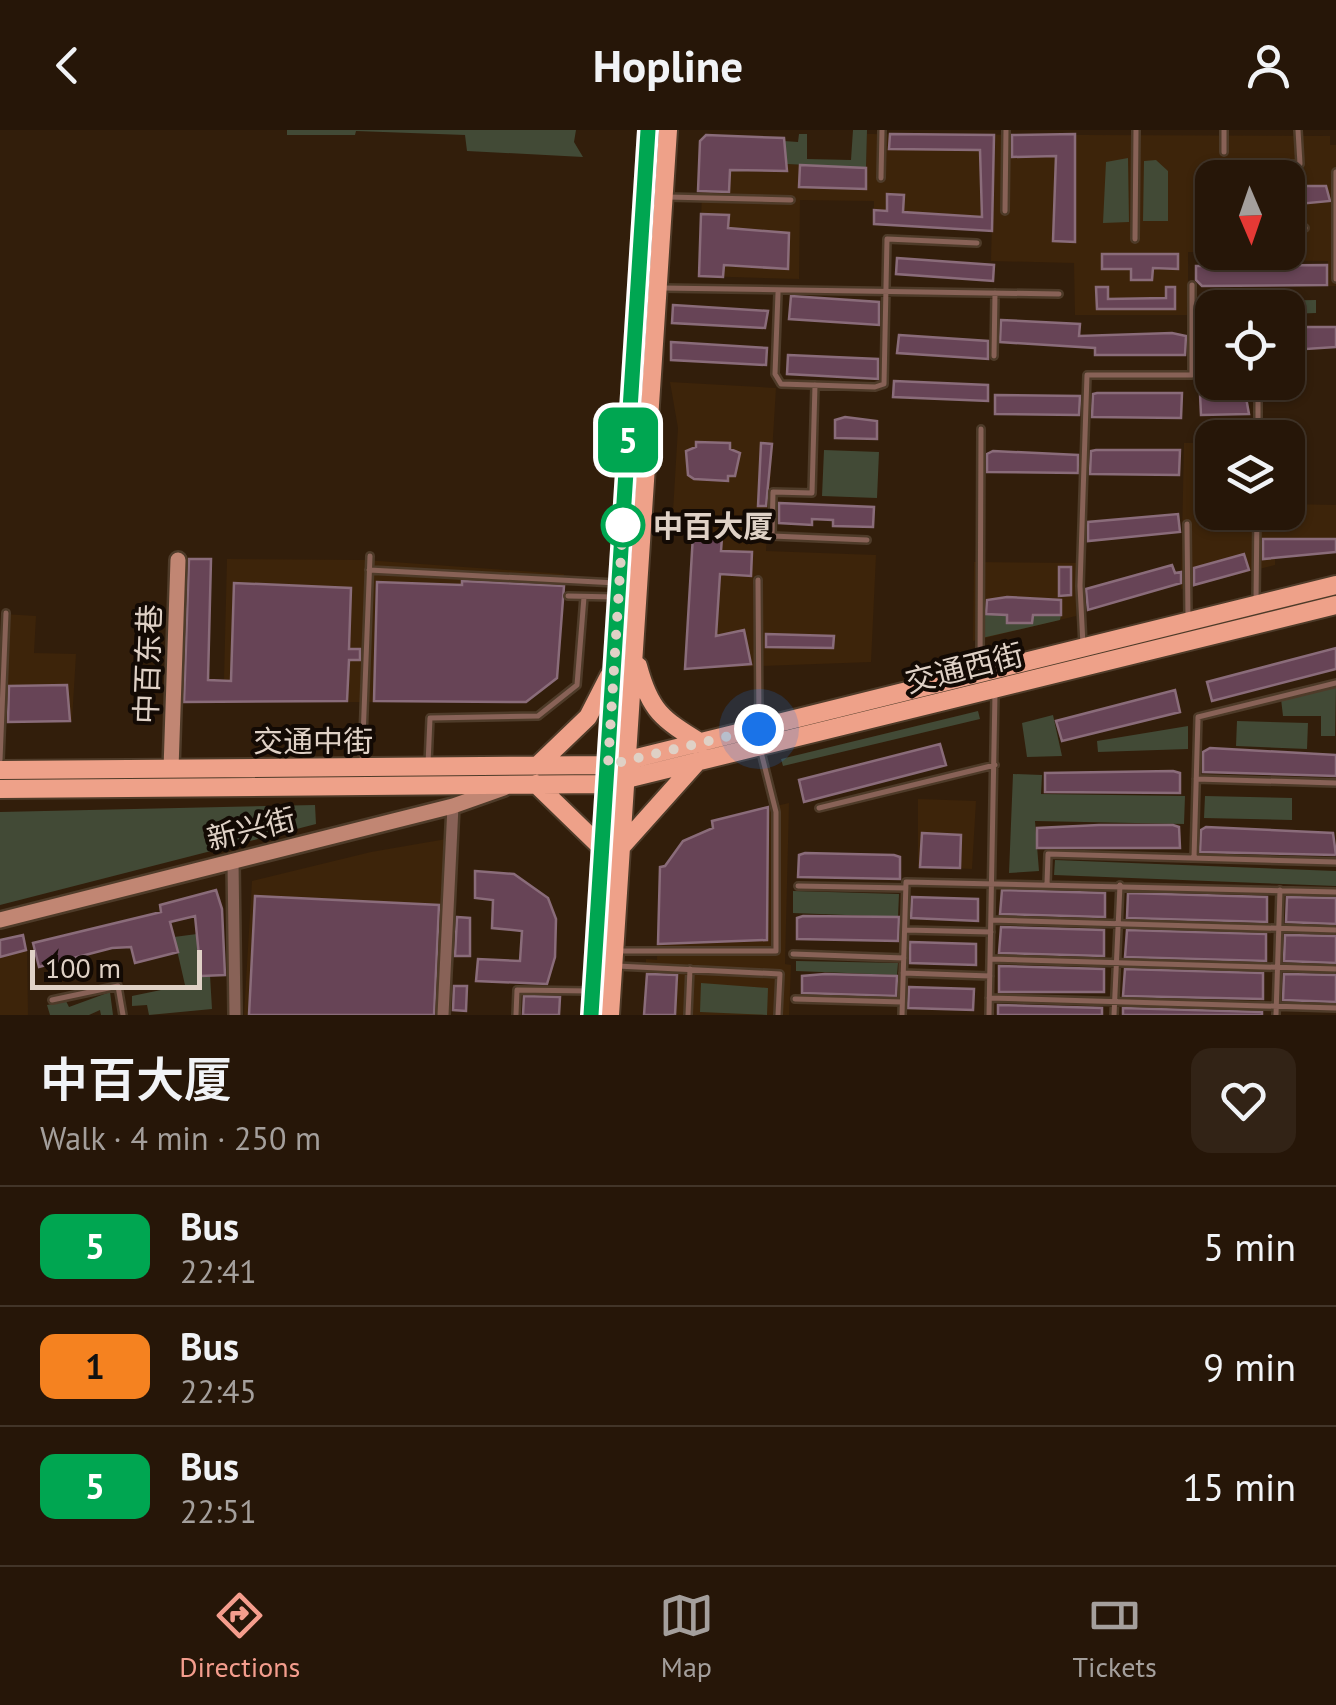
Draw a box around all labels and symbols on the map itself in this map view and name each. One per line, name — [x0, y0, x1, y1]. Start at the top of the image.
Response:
north arrow — [1195, 160, 1305, 270]
line badge: 5 — [596, 408, 660, 472]
marker: 中百大厦 — [602, 504, 644, 546]
place label: 中百大厦 — [653, 506, 773, 545]
street label: 中百东巷 — [125, 603, 169, 725]
street label: 交通西街 — [901, 634, 1027, 700]
your location — [734, 704, 784, 754]
street label: 交通中街 — [253, 721, 373, 760]
street label: 新兴街 — [203, 798, 299, 858]
scale bar — [30, 945, 202, 990]

